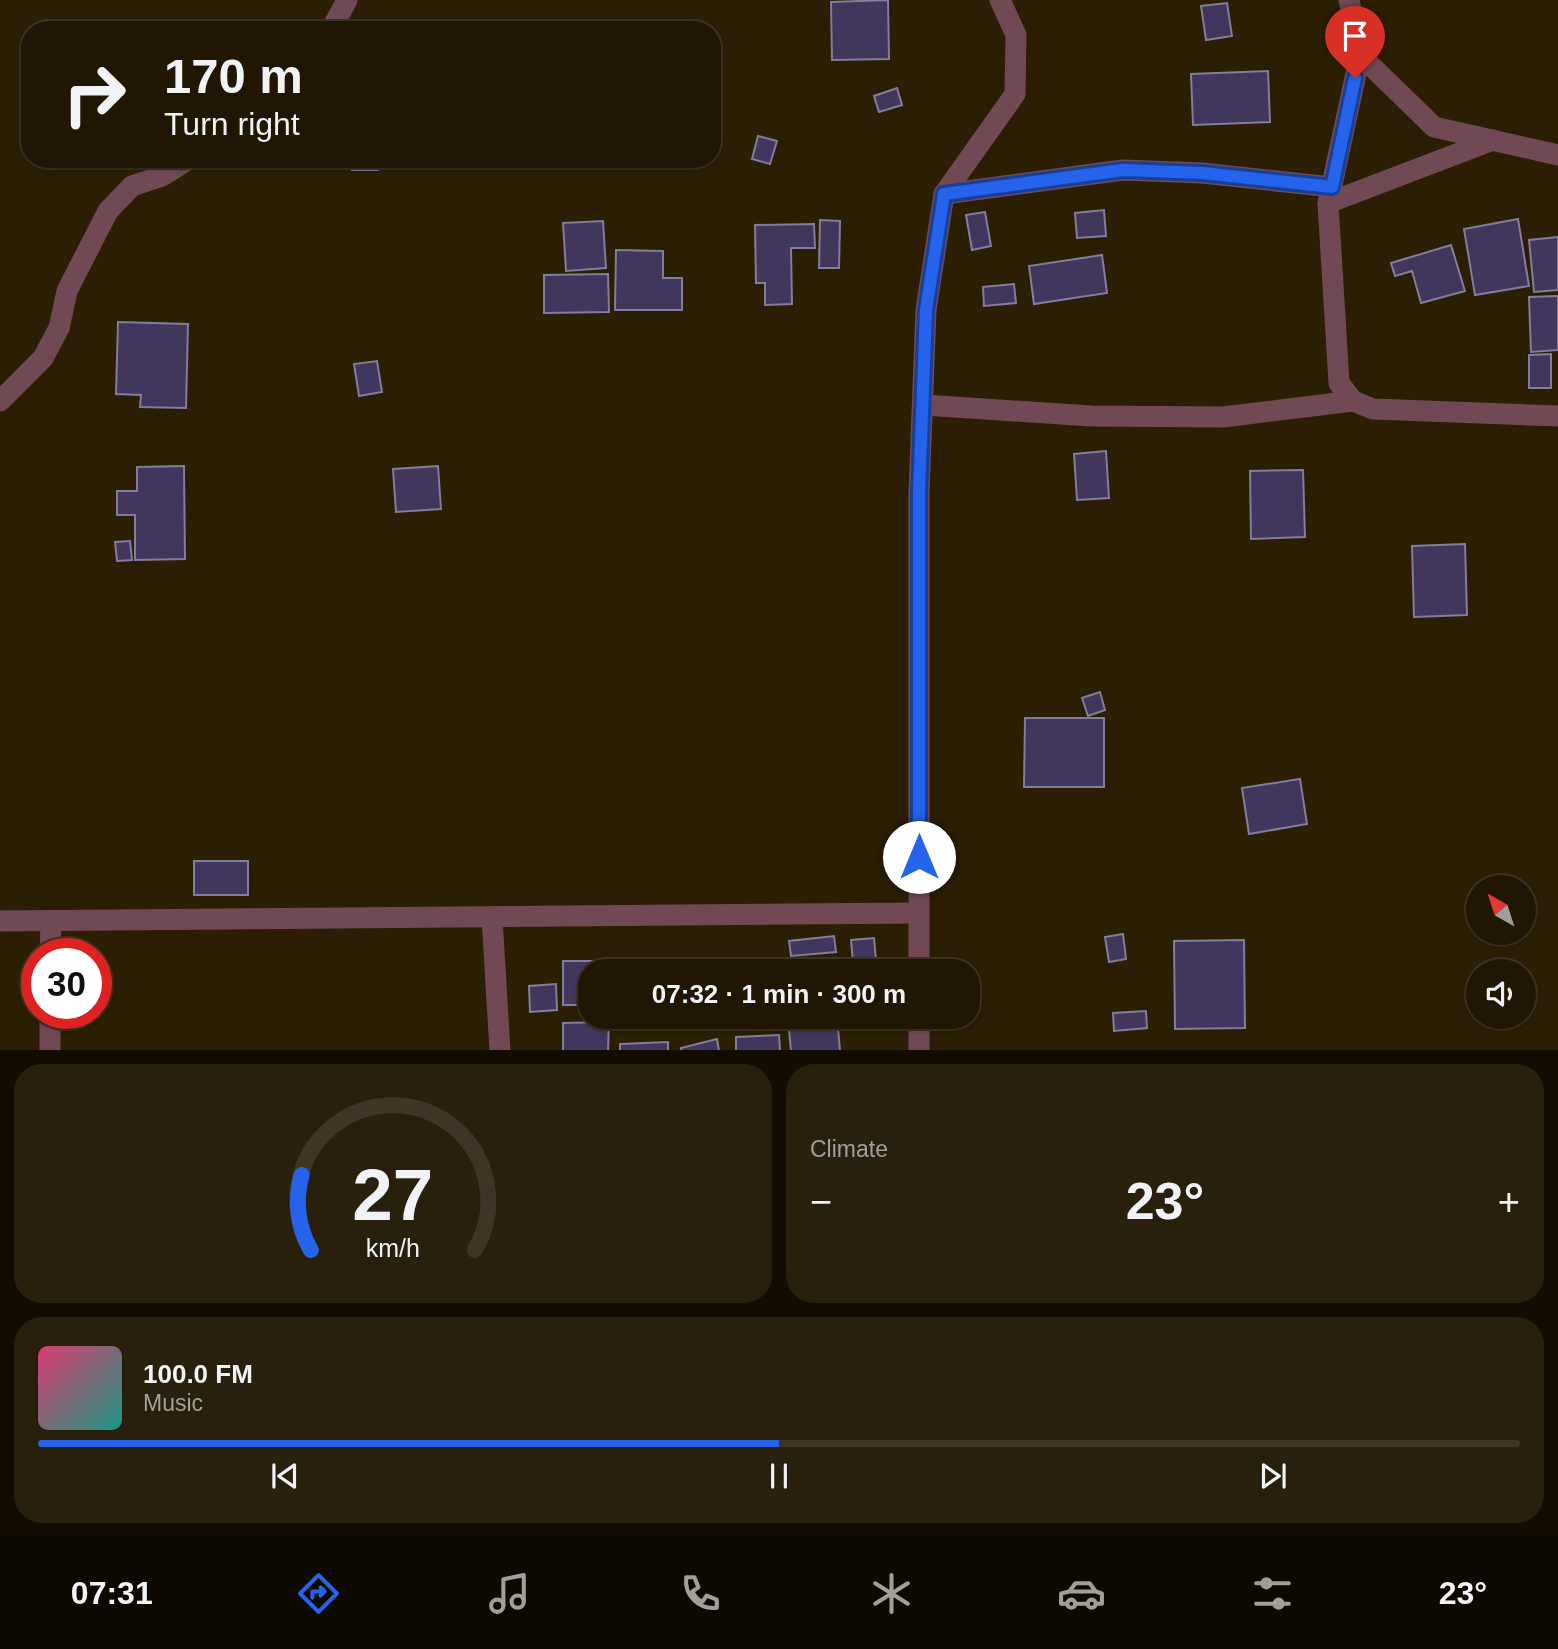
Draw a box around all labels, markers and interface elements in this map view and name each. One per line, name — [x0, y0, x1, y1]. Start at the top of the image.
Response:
pin — [1325, 6, 1385, 78]
icon: arrive — [1336, 17, 1374, 55]
icon: right — [49, 49, 140, 140]
text: 170 m — [164, 49, 303, 103]
text: Turn right — [164, 106, 300, 142]
position arrow — [882, 820, 956, 894]
north arrow — [1466, 875, 1536, 945]
map controls — [1466, 875, 1536, 1029]
speed limit sign: 30 — [21, 938, 112, 1029]
button: sound — [1466, 959, 1536, 1029]
text: 07:32 · 1 min · 300 m — [652, 979, 906, 1009]
text: Climate — [810, 1136, 888, 1162]
text: 27 — [353, 1154, 433, 1235]
text: 23° — [1126, 1172, 1204, 1230]
text: − — [810, 1181, 832, 1223]
text: + — [1498, 1181, 1520, 1223]
text: km/h — [366, 1233, 420, 1261]
text: 100.0 FM — [143, 1359, 253, 1389]
text: Music — [143, 1390, 203, 1416]
icon: previous — [266, 1457, 304, 1495]
icon: pause — [760, 1457, 798, 1495]
icon: next — [1254, 1457, 1292, 1495]
icon: directions — [294, 1569, 343, 1618]
icon: music — [485, 1569, 534, 1618]
icon: phone — [676, 1569, 725, 1618]
icon: climate — [867, 1569, 916, 1618]
icon: car — [1057, 1569, 1106, 1618]
icon: filters — [1248, 1569, 1297, 1618]
text: 07:31 — [71, 1575, 153, 1611]
text: 23° — [1439, 1575, 1487, 1611]

